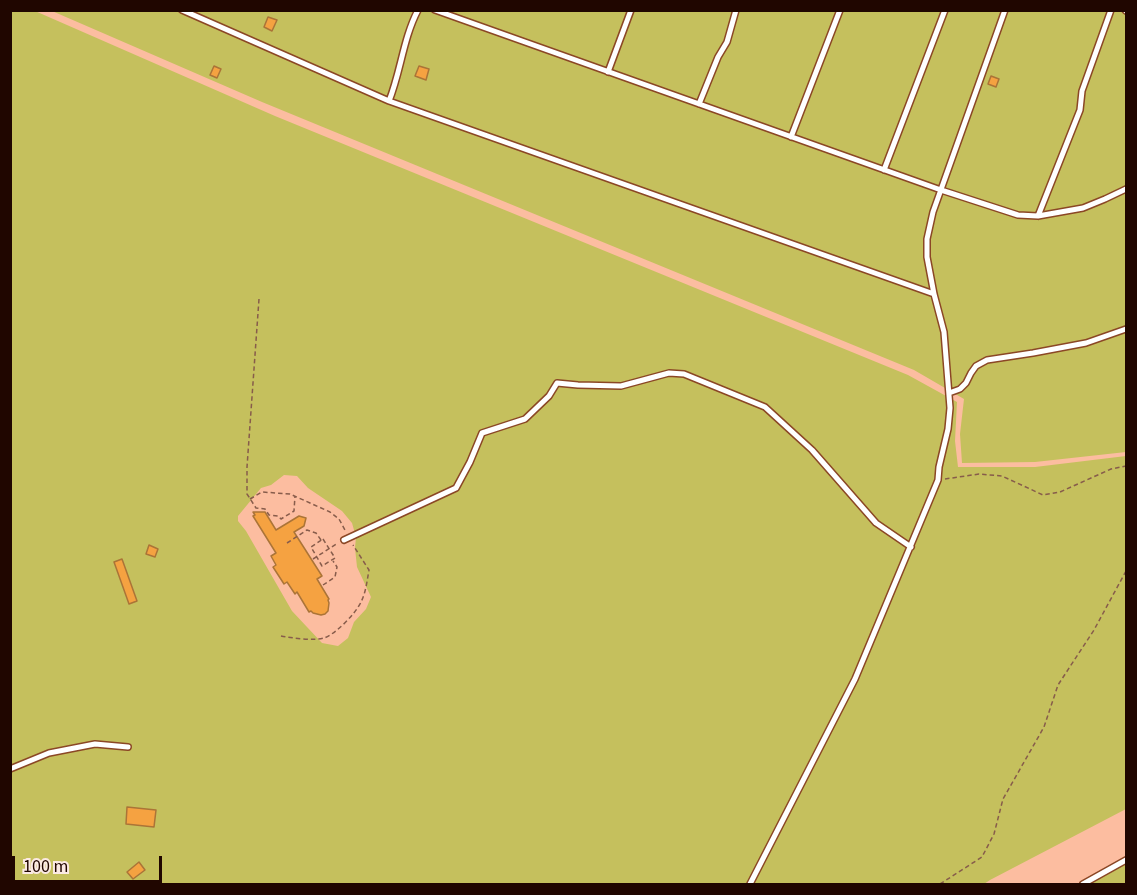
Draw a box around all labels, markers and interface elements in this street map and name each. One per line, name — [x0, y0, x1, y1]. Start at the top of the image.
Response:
scale bar — [15, 844, 165, 882]
text: 100 m — [23, 854, 68, 879]

